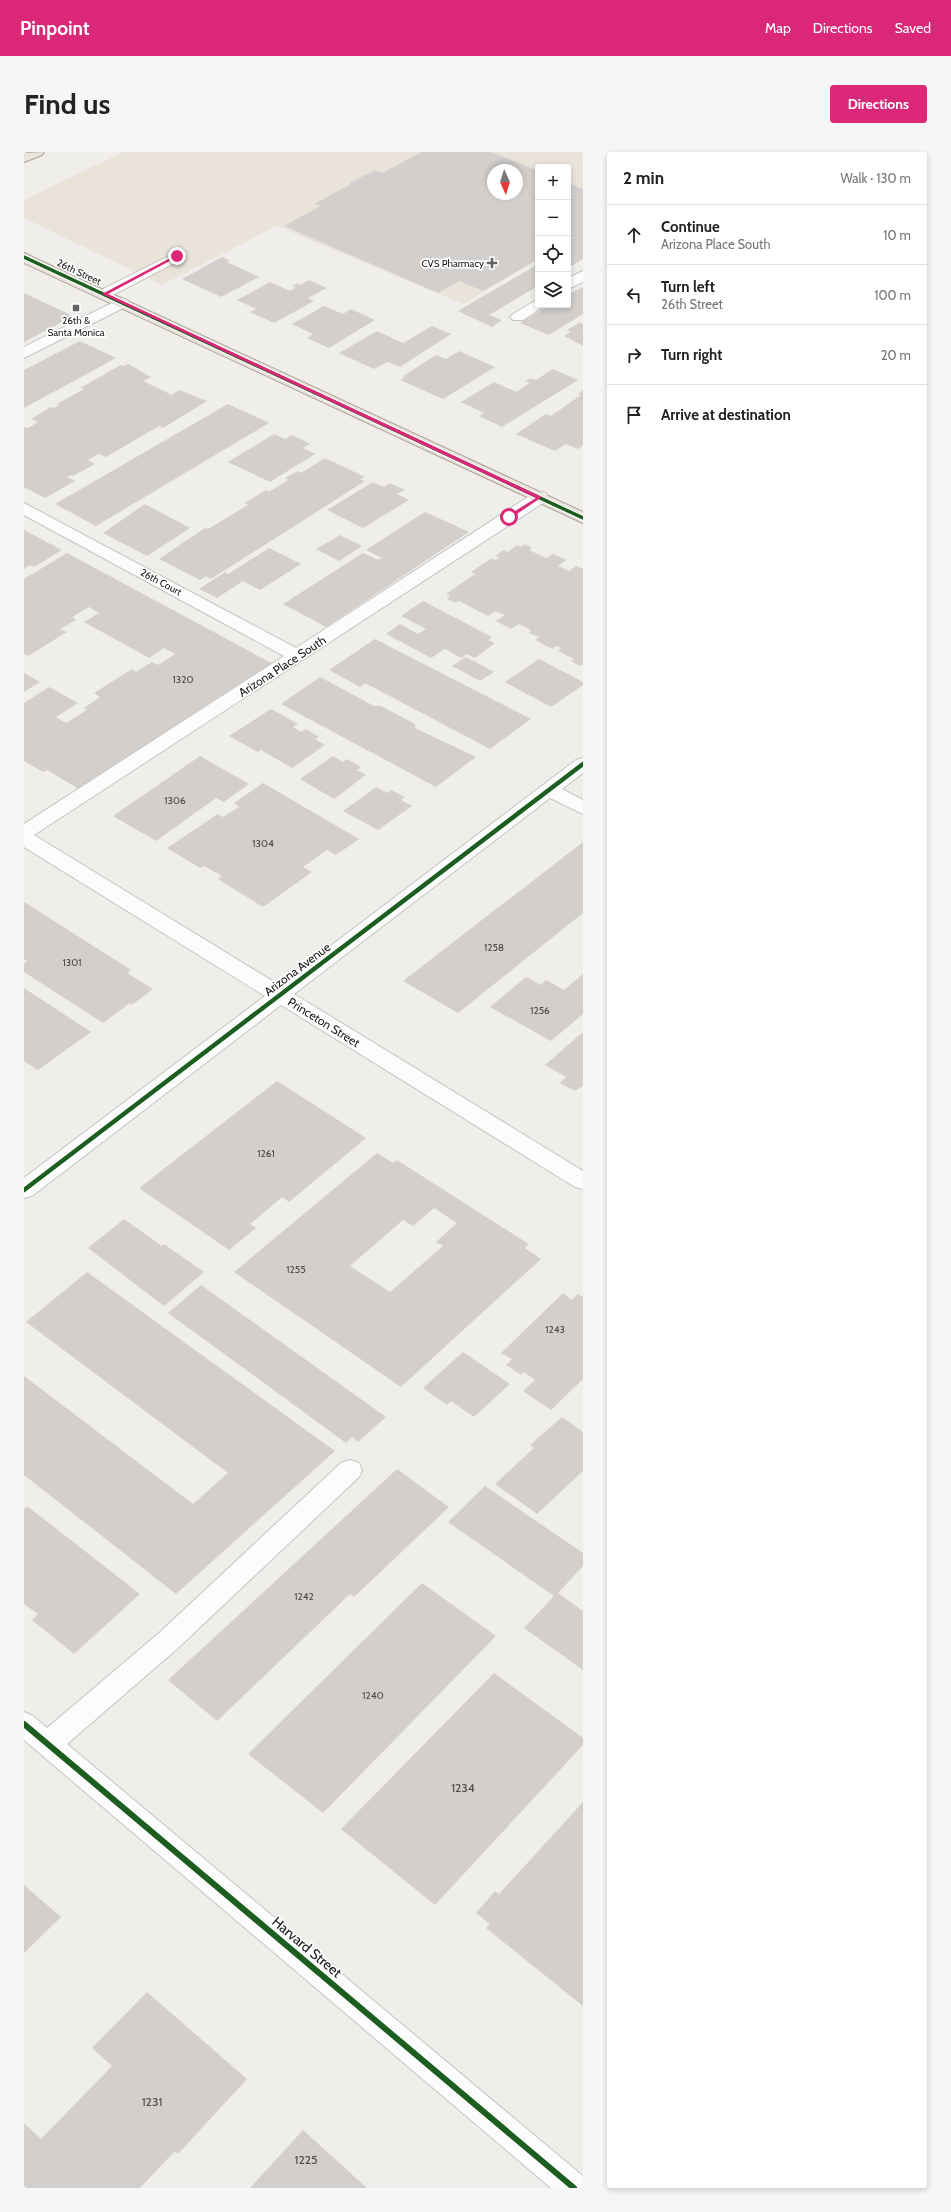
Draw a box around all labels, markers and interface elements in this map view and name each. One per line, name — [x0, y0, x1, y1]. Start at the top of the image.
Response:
text: Pinpoint — [20, 17, 89, 40]
text: Map — [765, 19, 791, 37]
text: Directions — [813, 19, 873, 37]
text: Saved — [895, 19, 931, 37]
button: Directions — [830, 85, 927, 123]
text: Find us — [24, 87, 110, 121]
north arrow — [487, 164, 523, 200]
map controls — [535, 164, 571, 308]
button: + — [535, 164, 571, 200]
text: 2 min — [623, 168, 664, 188]
text: Walk · 130 m — [840, 170, 911, 186]
button: − — [535, 200, 571, 236]
text: Continue — [661, 218, 720, 236]
icon: ahead — [623, 224, 645, 246]
text: 10 m — [883, 227, 911, 243]
button: locate — [535, 236, 571, 272]
text: Arizona Place South — [661, 236, 771, 252]
route end — [168, 247, 186, 265]
street label: 26th Street — [55, 256, 104, 288]
place label: CVS Pharmacy — [421, 257, 484, 270]
marker: CVS Pharmacy — [487, 258, 497, 268]
button: layers — [535, 272, 571, 308]
text: Turn left — [661, 278, 715, 296]
icon: left — [623, 284, 645, 306]
text: 100 m — [874, 287, 911, 303]
text: 26th Street — [661, 296, 723, 312]
marker: 26th & Santa Monica — [71, 303, 81, 313]
place label: 26th & Santa Monica — [47, 314, 105, 339]
icon: right — [623, 344, 645, 366]
text: Turn right — [661, 346, 722, 364]
text: 20 m — [881, 347, 911, 363]
icon: arrive — [623, 404, 645, 426]
text: Arrive at destination — [661, 406, 791, 424]
route start — [500, 508, 518, 526]
street label: 26th Court — [138, 566, 185, 599]
street label: Arizona Place South — [236, 632, 328, 700]
house number: 1320 — [173, 673, 193, 686]
house number: 1306 — [164, 794, 186, 807]
house number: 1304 — [252, 837, 274, 850]
street label: Arizona Avenue — [261, 939, 333, 999]
house number: 1258 — [484, 941, 504, 954]
house number: 1301 — [63, 956, 81, 969]
street label: Princeton Street — [285, 994, 363, 1050]
house number: 1256 — [530, 1004, 550, 1017]
house number: 1261 — [257, 1147, 275, 1160]
house number: 1255 — [286, 1263, 306, 1276]
house number: 1243 — [545, 1323, 565, 1336]
house number: 1242 — [294, 1590, 314, 1603]
house number: 1240 — [362, 1689, 384, 1702]
house number: 1234 — [451, 1780, 475, 1795]
street label: Harvard Street — [268, 1913, 346, 1982]
house number: 1231 — [142, 2094, 162, 2109]
house number: 1225 — [295, 2152, 317, 2167]

